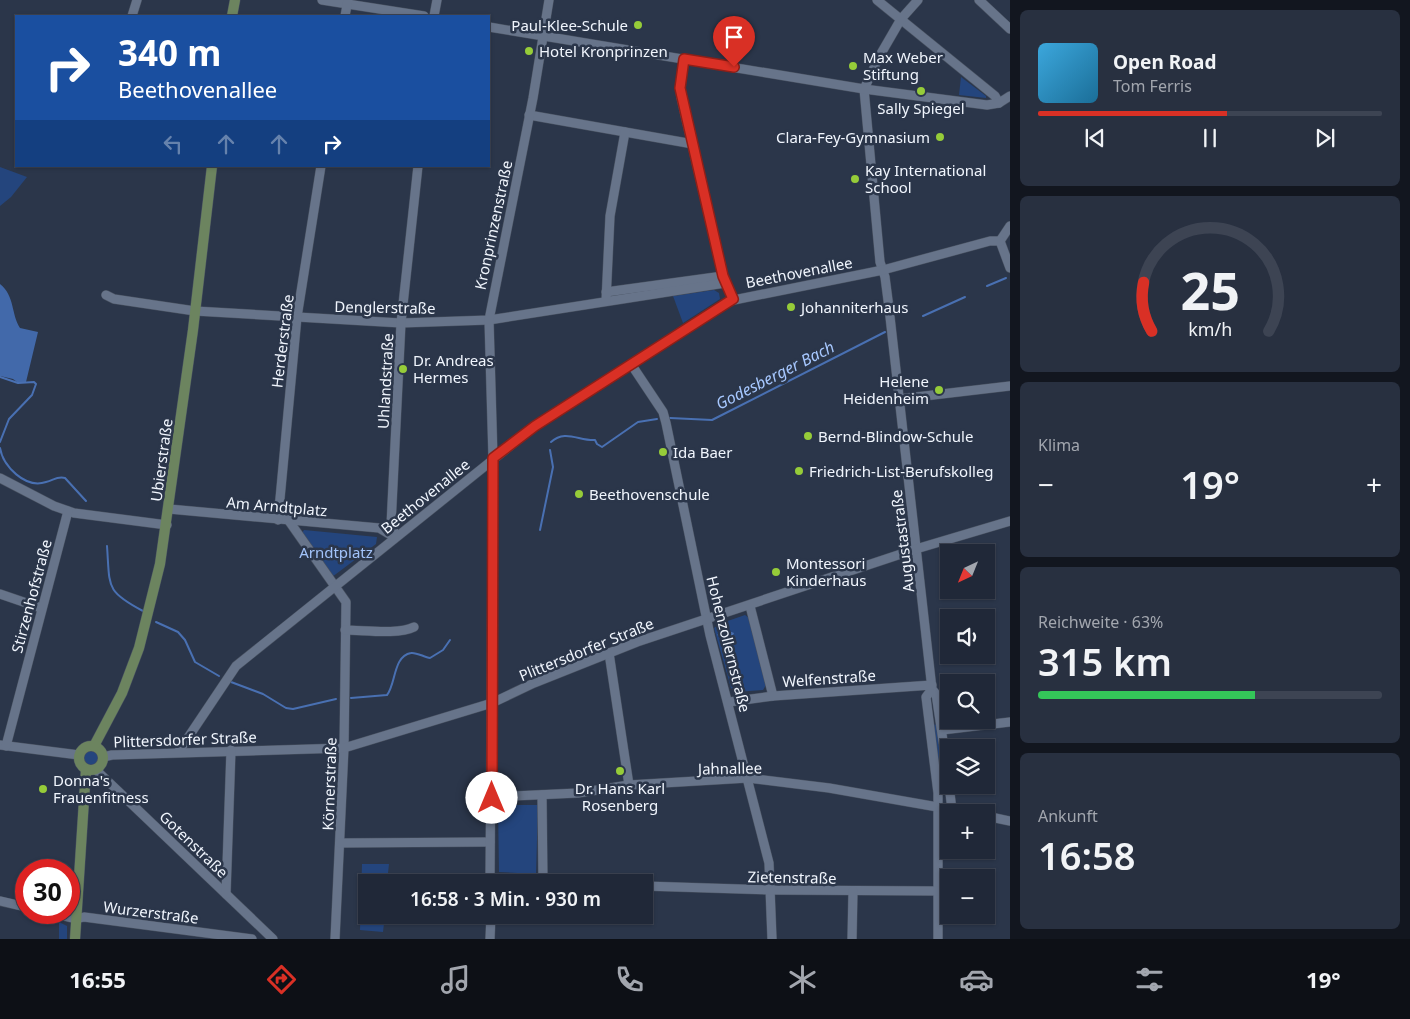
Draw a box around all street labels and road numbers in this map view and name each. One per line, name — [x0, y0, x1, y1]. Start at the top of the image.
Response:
street label: Kronprinzenstraße — [470, 159, 516, 291]
street label: Beethovenallee — [744, 252, 854, 292]
street label: Herderstraße — [266, 293, 298, 389]
street label: Denglerstraße — [334, 296, 436, 318]
street label: Uhlandstraße — [373, 333, 397, 429]
street label: Ubierstraße — [145, 417, 177, 503]
street label: Beethovenallee — [377, 454, 473, 538]
street label: Augustastraße — [886, 489, 918, 593]
street label: Am Arndtplatz — [226, 492, 328, 520]
street label: Stirzenhofstraße — [6, 537, 56, 655]
street label: Hohenzollernstraße — [702, 574, 756, 714]
street label: Plittersdorfer Straße — [516, 613, 656, 685]
street label: Welfenstraße — [782, 665, 876, 691]
street label: Plittersdorfer Straße — [113, 727, 257, 751]
street label: Körnerstraße — [317, 737, 341, 831]
street label: Jahnallee — [696, 757, 762, 779]
street label: Gotenstraße — [155, 806, 233, 882]
street label: Zietenstraße — [747, 866, 837, 888]
street label: Wurzerstraße — [102, 896, 200, 928]

